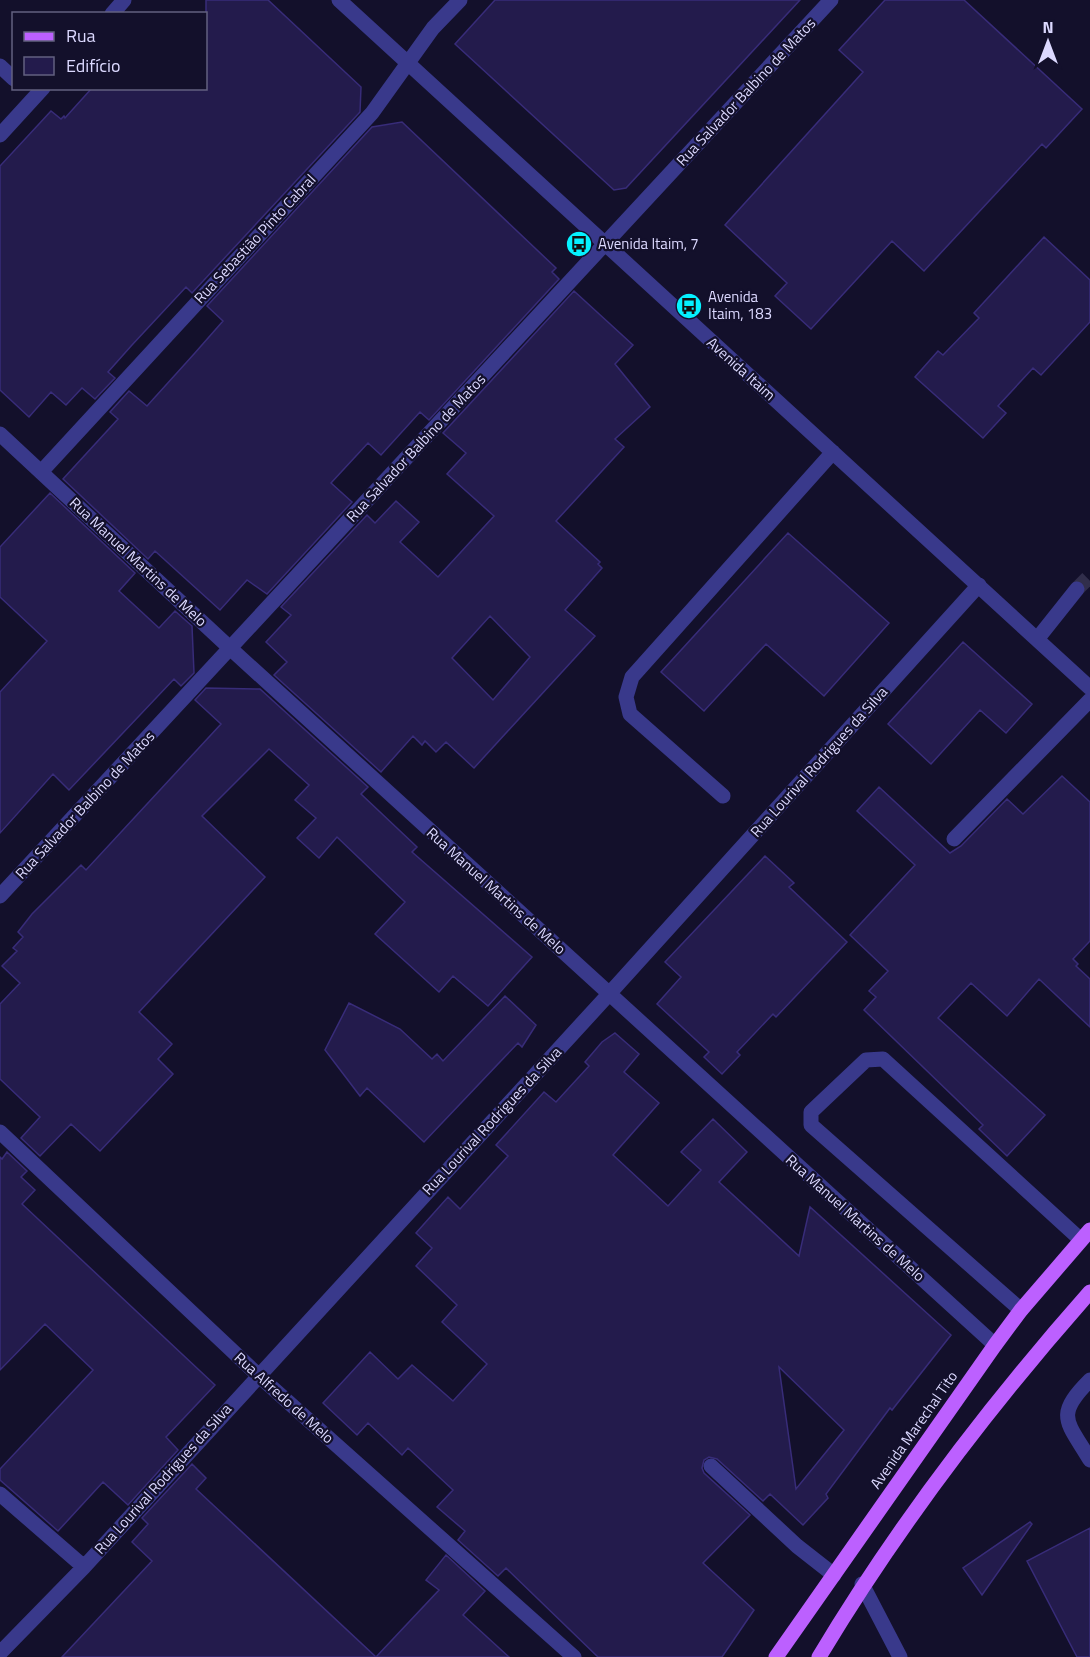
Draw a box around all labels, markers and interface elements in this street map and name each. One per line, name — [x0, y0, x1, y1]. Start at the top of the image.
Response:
legend — [12, 12, 207, 90]
street label: Rua Salvador Balbino de Matos — [670, 12, 821, 171]
north arrow — [1018, 12, 1078, 72]
text: N — [1042, 15, 1054, 39]
text: Rua — [66, 22, 96, 49]
text: Edifício — [66, 52, 120, 79]
street label: Rua Sebastião Pinto Cabral — [188, 169, 321, 309]
bus stop icon: Avenida Itaim, 7 — [564, 229, 594, 259]
place label: Avenida Itaim, 7 — [598, 232, 699, 255]
place label: Avenida Itaim, 183 — [708, 285, 772, 325]
bus stop icon: Avenida Itaim, 183 — [674, 291, 704, 321]
street label: Avenida Itaim — [702, 331, 781, 406]
street label: Rua Salvador Balbino de Matos — [340, 368, 491, 527]
street label: Rua Manuel Martins de Melo — [64, 492, 212, 632]
street label: Rua Lourival Rodrigues da Silva — [744, 681, 893, 842]
street label: Rua Salvador Balbino de Matos — [9, 725, 160, 884]
street label: Rua Manuel Martins de Melo — [421, 822, 571, 960]
street label: Rua Lourival Rodrigues da Silva — [416, 1041, 567, 1200]
street label: Rua Manuel Martins de Melo — [780, 1149, 930, 1287]
street label: Rua Alfredo de Melo — [229, 1346, 339, 1449]
street label: Avenida Marechal Tito — [864, 1366, 963, 1493]
street label: Rua Lourival Rodrigues da Silva — [88, 1398, 237, 1559]

